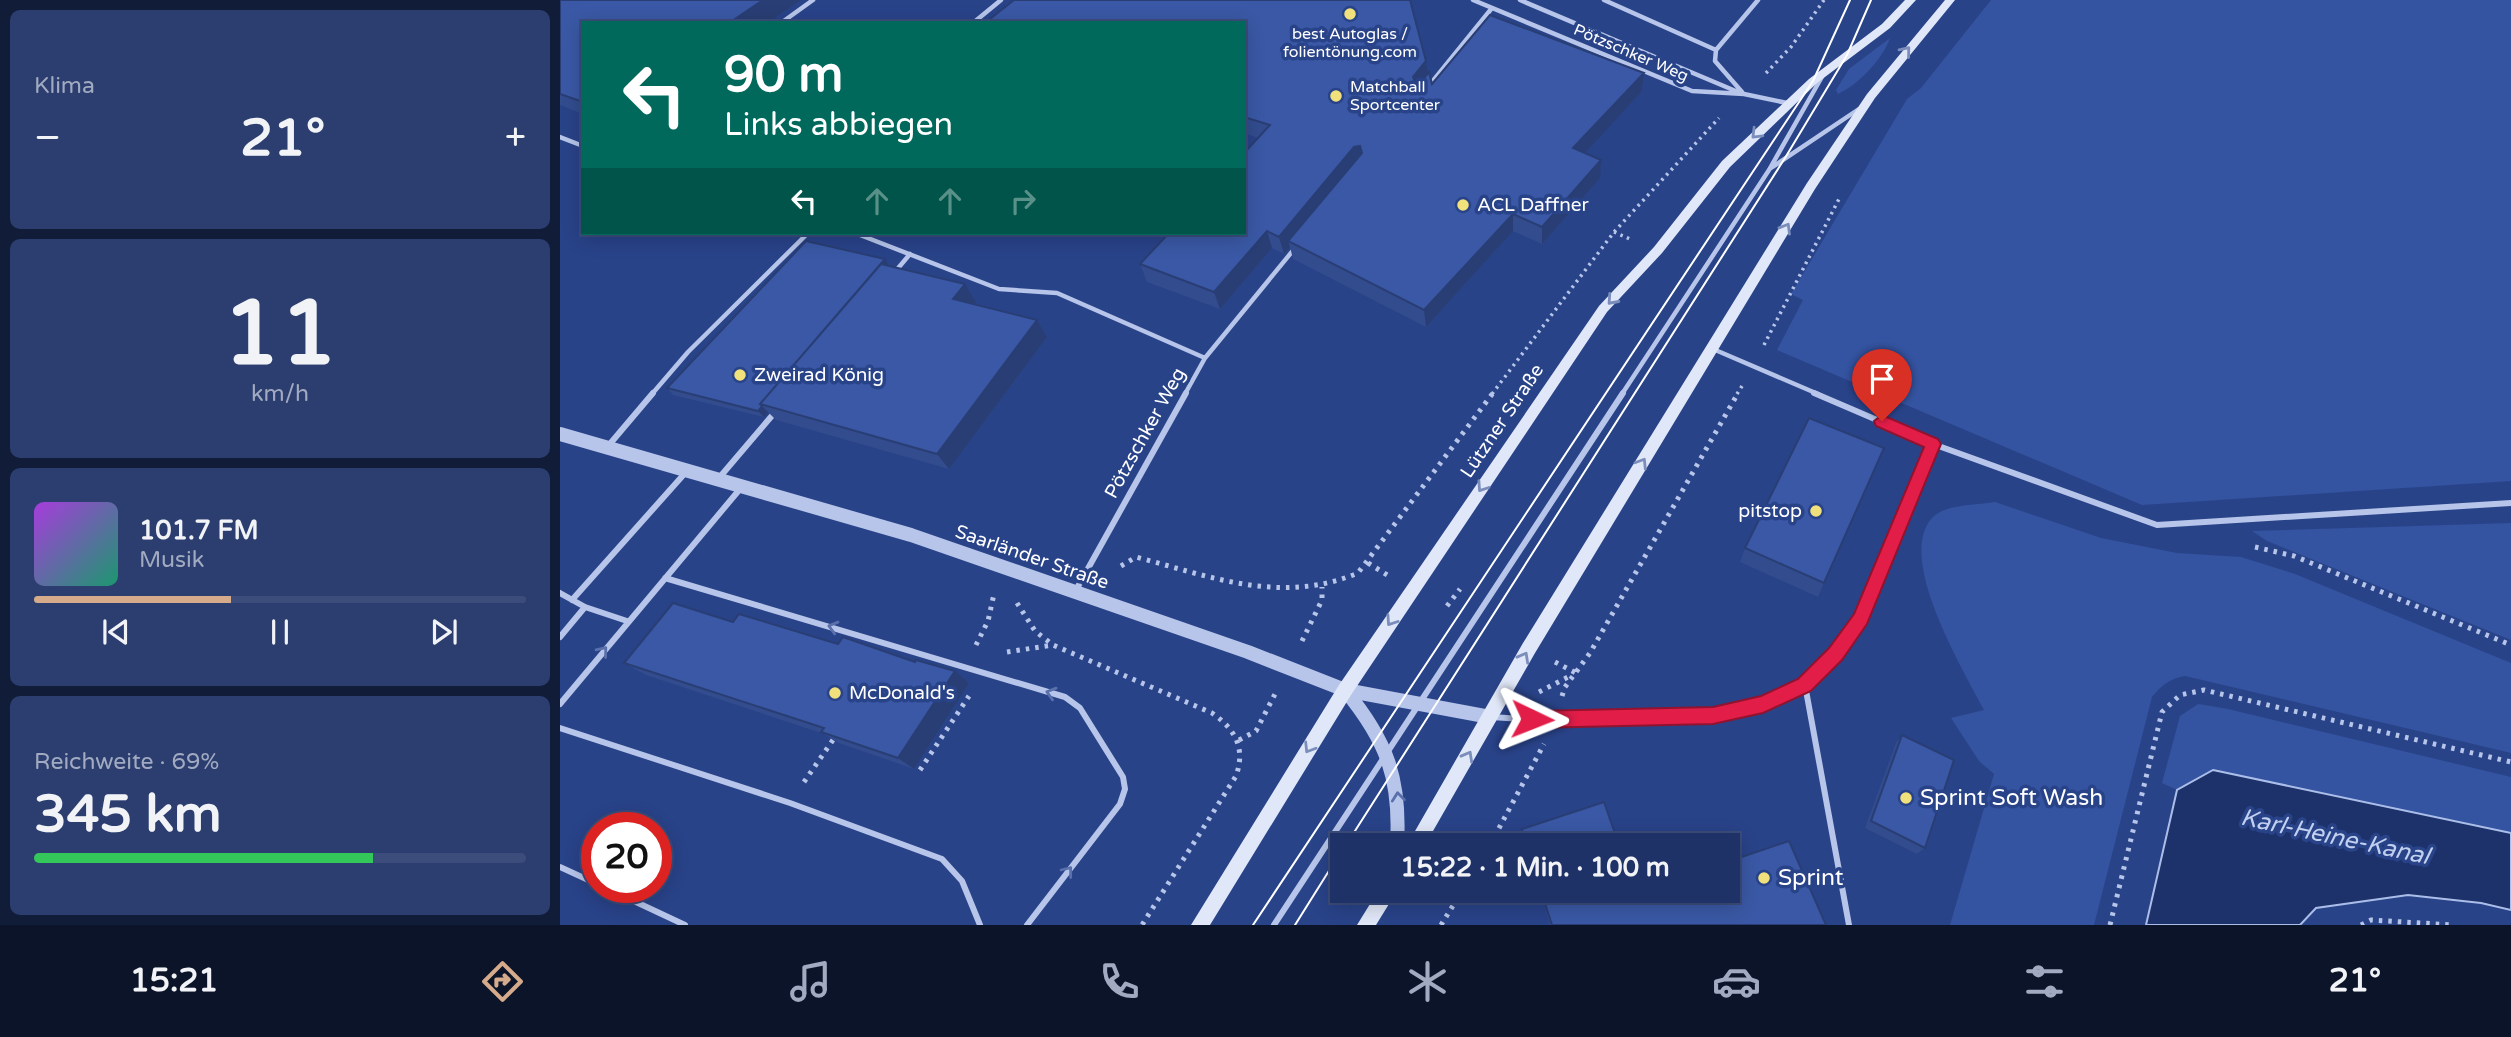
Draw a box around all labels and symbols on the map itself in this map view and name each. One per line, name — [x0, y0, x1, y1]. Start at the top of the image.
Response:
marker: best Autoglas / folientönung.com — [1342, 6, 1358, 22]
street label: Pötzschker Weg — [1571, 20, 1691, 86]
place label: best Autoglas / folientönung.com — [1283, 24, 1417, 62]
one-way arrow — [1898, 46, 1911, 59]
place label: Matchball Sportcenter — [1350, 77, 1441, 115]
marker: Matchball Sportcenter — [1328, 88, 1344, 104]
one-way arrow — [1752, 126, 1765, 139]
place label: ACL Daffner — [1477, 194, 1590, 216]
marker: ACL Daffner — [1455, 197, 1471, 213]
one-way arrow — [1777, 223, 1790, 236]
one-way arrow — [1607, 292, 1620, 305]
pin — [1852, 349, 1912, 421]
street label: Lützner Straße — [1456, 360, 1548, 482]
place label: Zweirad König — [754, 364, 884, 386]
street label: Pötzschker Weg — [1100, 364, 1190, 502]
marker: Zweirad König — [732, 367, 748, 383]
one-way arrow — [1634, 458, 1647, 471]
one-way arrow — [1478, 479, 1490, 492]
place label: pitstop — [1738, 500, 1802, 522]
marker: pitstop — [1808, 503, 1824, 519]
street label: Saarländer Straße — [952, 520, 1112, 594]
one-way arrow — [1387, 613, 1399, 626]
one-way arrow — [827, 621, 839, 636]
one-way arrow — [595, 647, 607, 660]
one-way arrow — [1516, 652, 1529, 665]
place label: McDonald's — [849, 682, 955, 704]
position arrow — [1495, 682, 1569, 756]
marker: McDonald's — [827, 685, 843, 701]
one-way arrow — [1045, 686, 1057, 701]
one-way arrow — [1304, 740, 1317, 753]
one-way arrow — [1460, 751, 1473, 764]
place label: Sprint Soft Wash — [1920, 784, 2103, 812]
marker: Sprint Soft Wash — [1898, 790, 1914, 806]
one-way arrow — [1391, 791, 1406, 803]
water label: Karl-Heine-Kanal — [2238, 803, 2435, 872]
speed limit sign: 20 — [581, 812, 672, 903]
place label: Sprint — [1778, 864, 1844, 892]
one-way arrow — [1060, 866, 1073, 879]
marker: Sprint — [1756, 870, 1772, 886]

